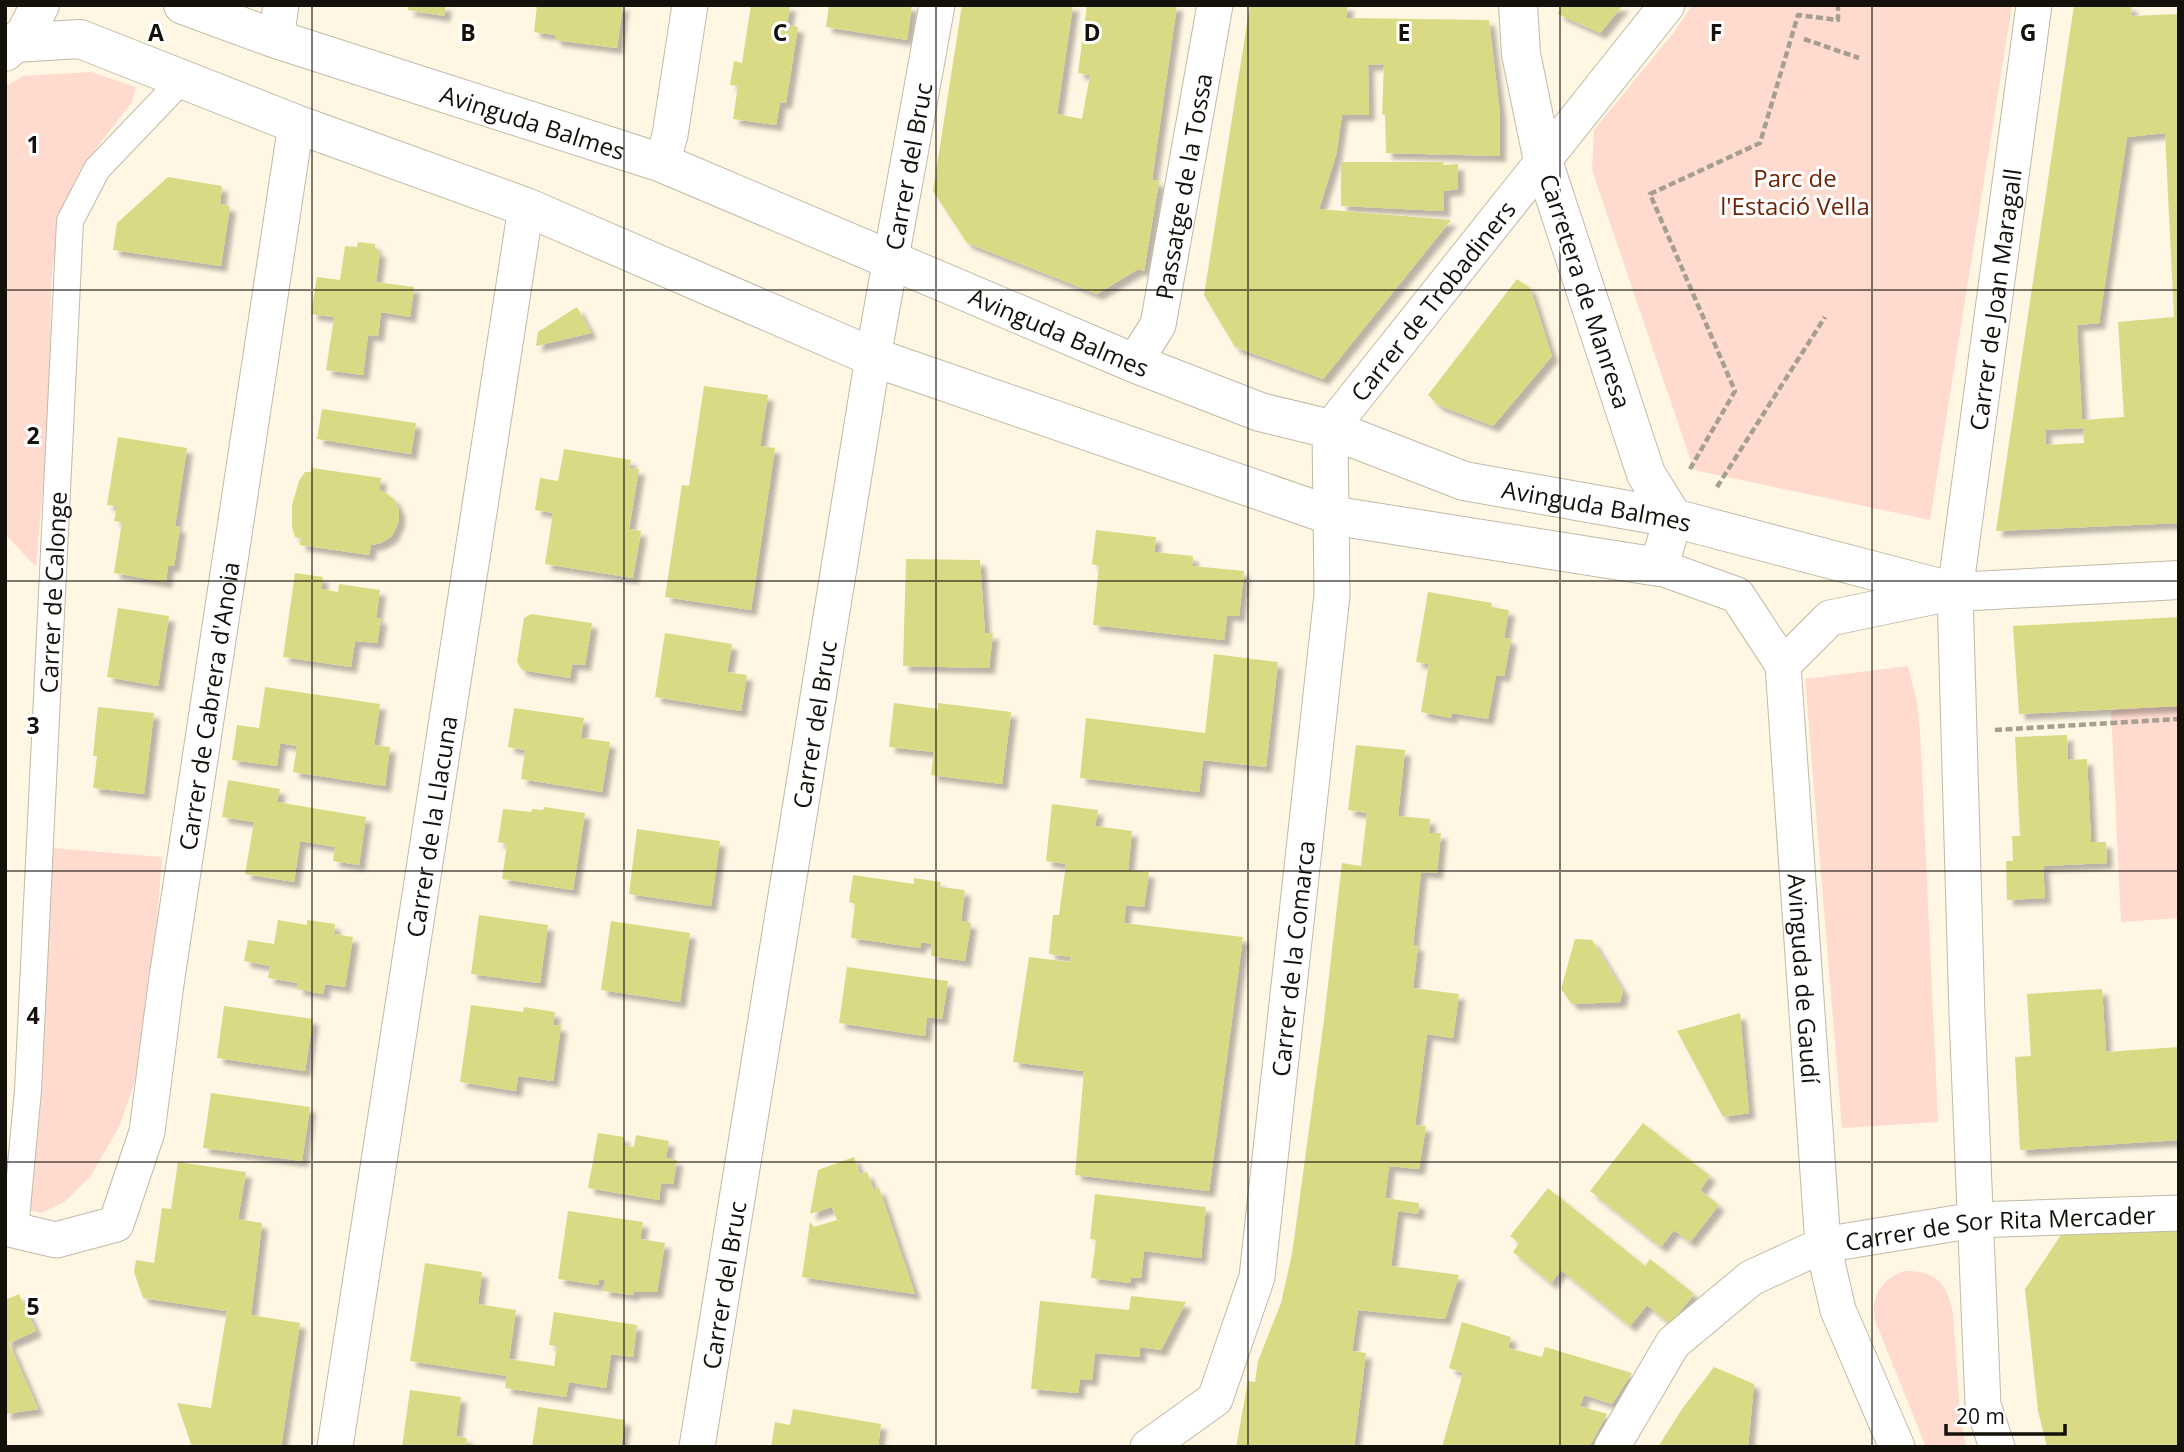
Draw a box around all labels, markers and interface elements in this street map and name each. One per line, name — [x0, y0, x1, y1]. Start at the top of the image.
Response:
text: A — [148, 16, 164, 48]
text: B — [460, 16, 476, 48]
text: C — [773, 16, 787, 48]
text: D — [1083, 16, 1101, 48]
text: E — [1398, 16, 1410, 48]
text: F — [1710, 16, 1722, 48]
text: G — [2020, 16, 2036, 48]
street label: Passatge de la Tossa — [1146, 70, 1219, 302]
street label: Avinguda Balmes — [437, 76, 630, 167]
street label: Carrer del Bruc — [876, 80, 939, 253]
text: 1 — [26, 128, 40, 160]
park label: Parc de l'Estació Vella — [1720, 161, 1870, 222]
street label: Carrer de Joan Maragall — [1960, 166, 2028, 432]
street label: Carretera de Manresa — [1532, 169, 1640, 413]
street label: Carrer de Trobadiners — [1342, 193, 1522, 408]
street label: Avinguda Balmes — [965, 279, 1154, 384]
text: 2 — [26, 419, 40, 451]
street label: Avinguda Balmes — [1499, 472, 1695, 539]
street label: Carrer de Calonge — [31, 490, 73, 694]
street label: Carrer de Cabrera d'Anoia — [170, 559, 246, 853]
street label: Carrer del Bruc — [784, 638, 843, 811]
text: 3 — [26, 709, 40, 741]
street label: Carrer de la Llacuna — [397, 713, 464, 939]
street label: Carrer de la Comarca — [1263, 839, 1321, 1078]
street label: Avinguda de Gaudí — [1781, 872, 1828, 1086]
text: 4 — [26, 999, 40, 1031]
street label: Carrer de Sor Rita Mercader — [1843, 1197, 2157, 1258]
street label: Carrer del Bruc — [693, 1199, 753, 1371]
text: 5 — [26, 1290, 40, 1322]
scale bar — [1946, 1392, 2065, 1436]
text: 20 m — [1956, 1402, 2005, 1430]

